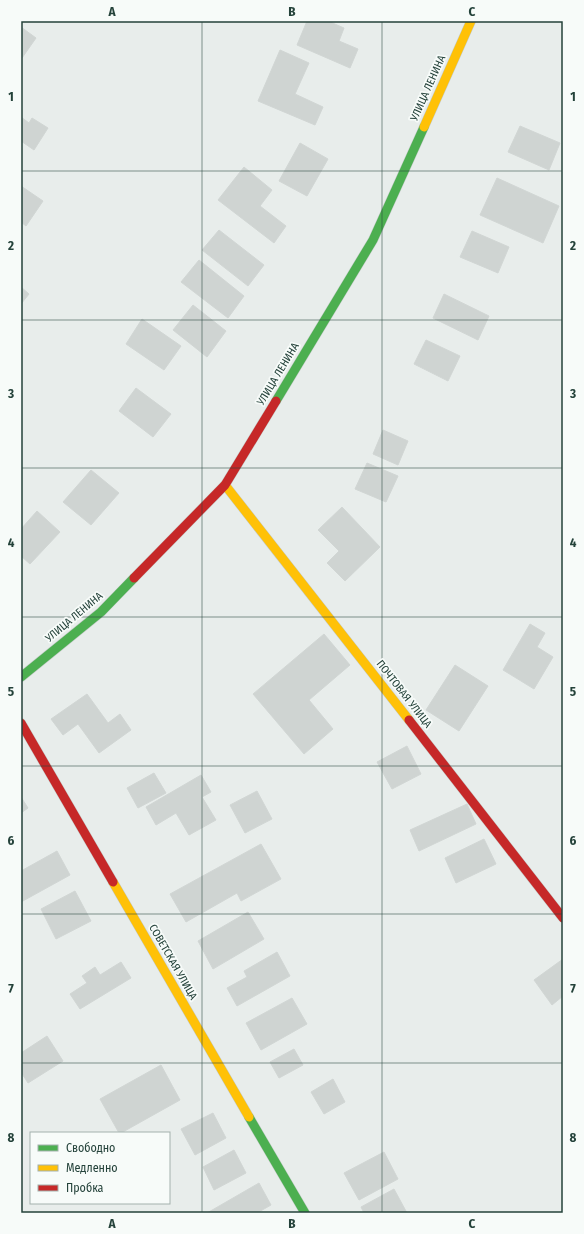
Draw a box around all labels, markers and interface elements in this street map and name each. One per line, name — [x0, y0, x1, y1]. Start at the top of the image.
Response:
text: A — [107, 4, 116, 19]
text: B — [288, 4, 296, 19]
text: C — [469, 4, 476, 19]
street label: УЛИЦА ЛЕНИНА — [407, 53, 448, 124]
text: 1 — [8, 89, 14, 104]
text: 1 — [570, 89, 576, 104]
text: 2 — [7, 238, 14, 253]
text: 2 — [569, 238, 576, 253]
street label: УЛИЦА ЛЕНИНА — [254, 340, 302, 409]
text: 3 — [7, 386, 14, 401]
text: 3 — [569, 386, 576, 401]
text: 4 — [8, 535, 15, 550]
text: 4 — [570, 535, 577, 550]
street label: УЛИЦА ЛЕНИНА — [42, 589, 105, 645]
street label: ПОЧТОВАЯ УЛИЦА — [374, 658, 435, 731]
text: 5 — [8, 684, 14, 699]
text: 5 — [570, 684, 576, 699]
text: 6 — [8, 833, 15, 848]
text: 6 — [570, 833, 577, 848]
street label: СОВЕТСКАЯ УЛИЦА — [146, 922, 200, 1002]
text: 7 — [8, 981, 14, 996]
text: 7 — [570, 981, 576, 996]
text: 8 — [8, 1130, 15, 1145]
text: 8 — [570, 1130, 577, 1145]
legend — [30, 1132, 170, 1204]
text: Свободно — [66, 1141, 115, 1155]
text: Медленно — [66, 1161, 118, 1175]
text: Пробка — [66, 1181, 104, 1195]
text: A — [107, 1216, 116, 1231]
text: B — [288, 1216, 296, 1231]
text: C — [469, 1216, 476, 1231]

